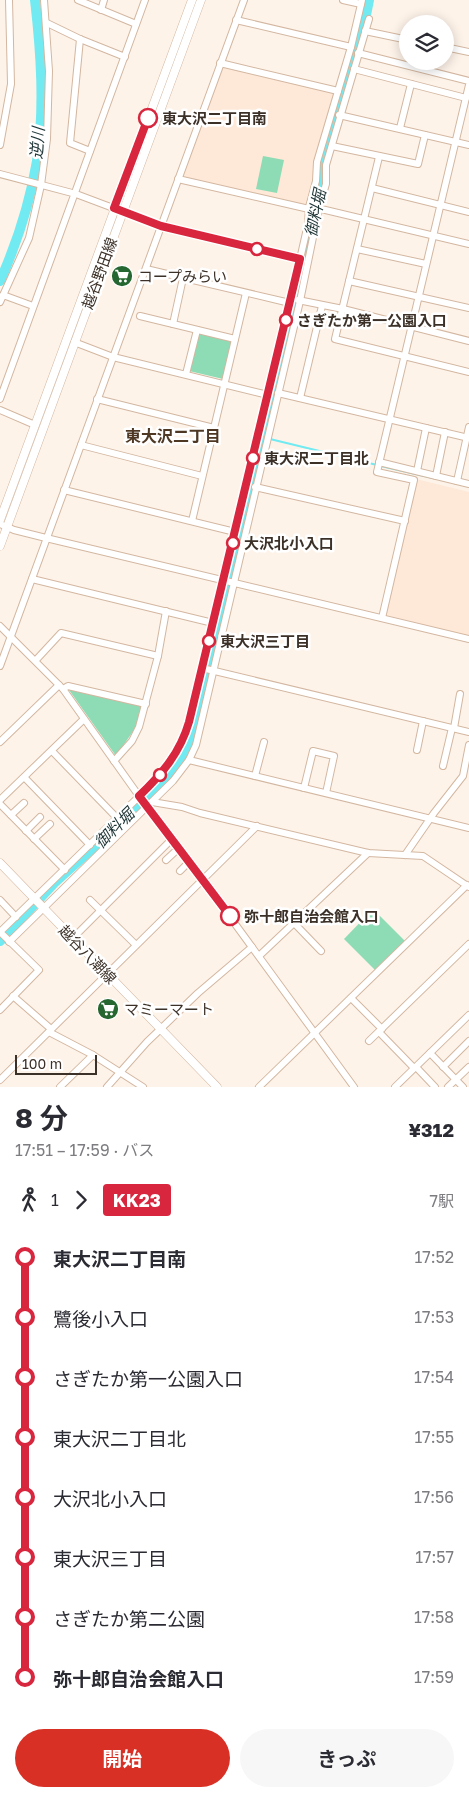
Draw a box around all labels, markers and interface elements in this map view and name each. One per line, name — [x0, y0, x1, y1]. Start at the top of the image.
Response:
map controls — [399, 15, 454, 70]
button: layers — [399, 15, 454, 70]
marker: 東大沢二丁目南 — [138, 108, 158, 128]
place label: 東大沢二丁目南 — [162, 109, 267, 127]
water label: 逆川 — [26, 124, 48, 160]
water label: 御料堀 — [300, 185, 330, 239]
street label: 越谷野田線 — [77, 235, 120, 312]
unlabelled marker — [250, 242, 264, 256]
supermarket icon: コープみらい — [110, 264, 134, 288]
place label: コープみらい — [138, 267, 227, 285]
place label: さぎたか第一公園入口 — [297, 311, 447, 329]
marker: さぎたか第一公園入口 — [279, 313, 293, 327]
district label: 東大沢二丁目 — [125, 426, 221, 446]
place label: 東大沢二丁目北 — [264, 449, 369, 467]
marker: 東大沢二丁目北 — [246, 451, 260, 465]
place label: 大沢北小入口 — [244, 534, 334, 552]
marker: 大沢北小入口 — [226, 536, 240, 550]
place label: 東大沢三丁目 — [220, 632, 310, 650]
marker: 東大沢三丁目 — [202, 634, 216, 648]
unlabelled marker — [153, 768, 167, 782]
water label: 御料堀 — [90, 802, 140, 852]
marker: 弥十郎自治会館入口 — [220, 906, 240, 926]
place label: 弥十郎自治会館入口 — [244, 907, 379, 925]
street label: 越谷八潮線 — [55, 920, 121, 987]
supermarket icon: マミーマート — [96, 997, 120, 1021]
place label: マミーマート — [124, 1000, 214, 1018]
scale bar — [15, 1052, 98, 1075]
text: 100 m — [22, 1055, 62, 1072]
text: 8 分 — [15, 1101, 68, 1134]
text: ¥312 — [408, 1118, 454, 1141]
text: 17:51 – 17:59 · バス — [15, 1140, 154, 1160]
icon: walk — [15, 1186, 43, 1214]
icon: forward — [67, 1186, 95, 1214]
text: KK23 — [113, 1189, 161, 1211]
text: 1 — [51, 1190, 59, 1210]
text: 7駅 — [430, 1191, 454, 1211]
text: 東大沢二丁目南 — [53, 1247, 186, 1270]
text: 17:52 — [414, 1247, 454, 1267]
text: 鷺後小入口 — [53, 1307, 148, 1330]
text: 17:53 — [414, 1307, 454, 1327]
text: さぎたか第一公園入口 — [53, 1367, 243, 1390]
text: 17:54 — [414, 1367, 454, 1387]
text: 東大沢二丁目北 — [53, 1427, 186, 1450]
text: 17:55 — [414, 1427, 454, 1447]
text: 大沢北小入口 — [53, 1487, 167, 1510]
text: 17:56 — [414, 1487, 454, 1507]
text: 東大沢三丁目 — [53, 1547, 167, 1570]
text: 17:57 — [415, 1547, 454, 1567]
text: さぎたか第二公園 — [53, 1607, 205, 1630]
text: 17:58 — [414, 1607, 454, 1627]
text: 弥十郎自治会館入口 — [53, 1667, 224, 1690]
text: 17:59 — [414, 1667, 454, 1687]
button: 開始 — [15, 1729, 230, 1787]
button: きっぷ — [240, 1729, 454, 1787]

